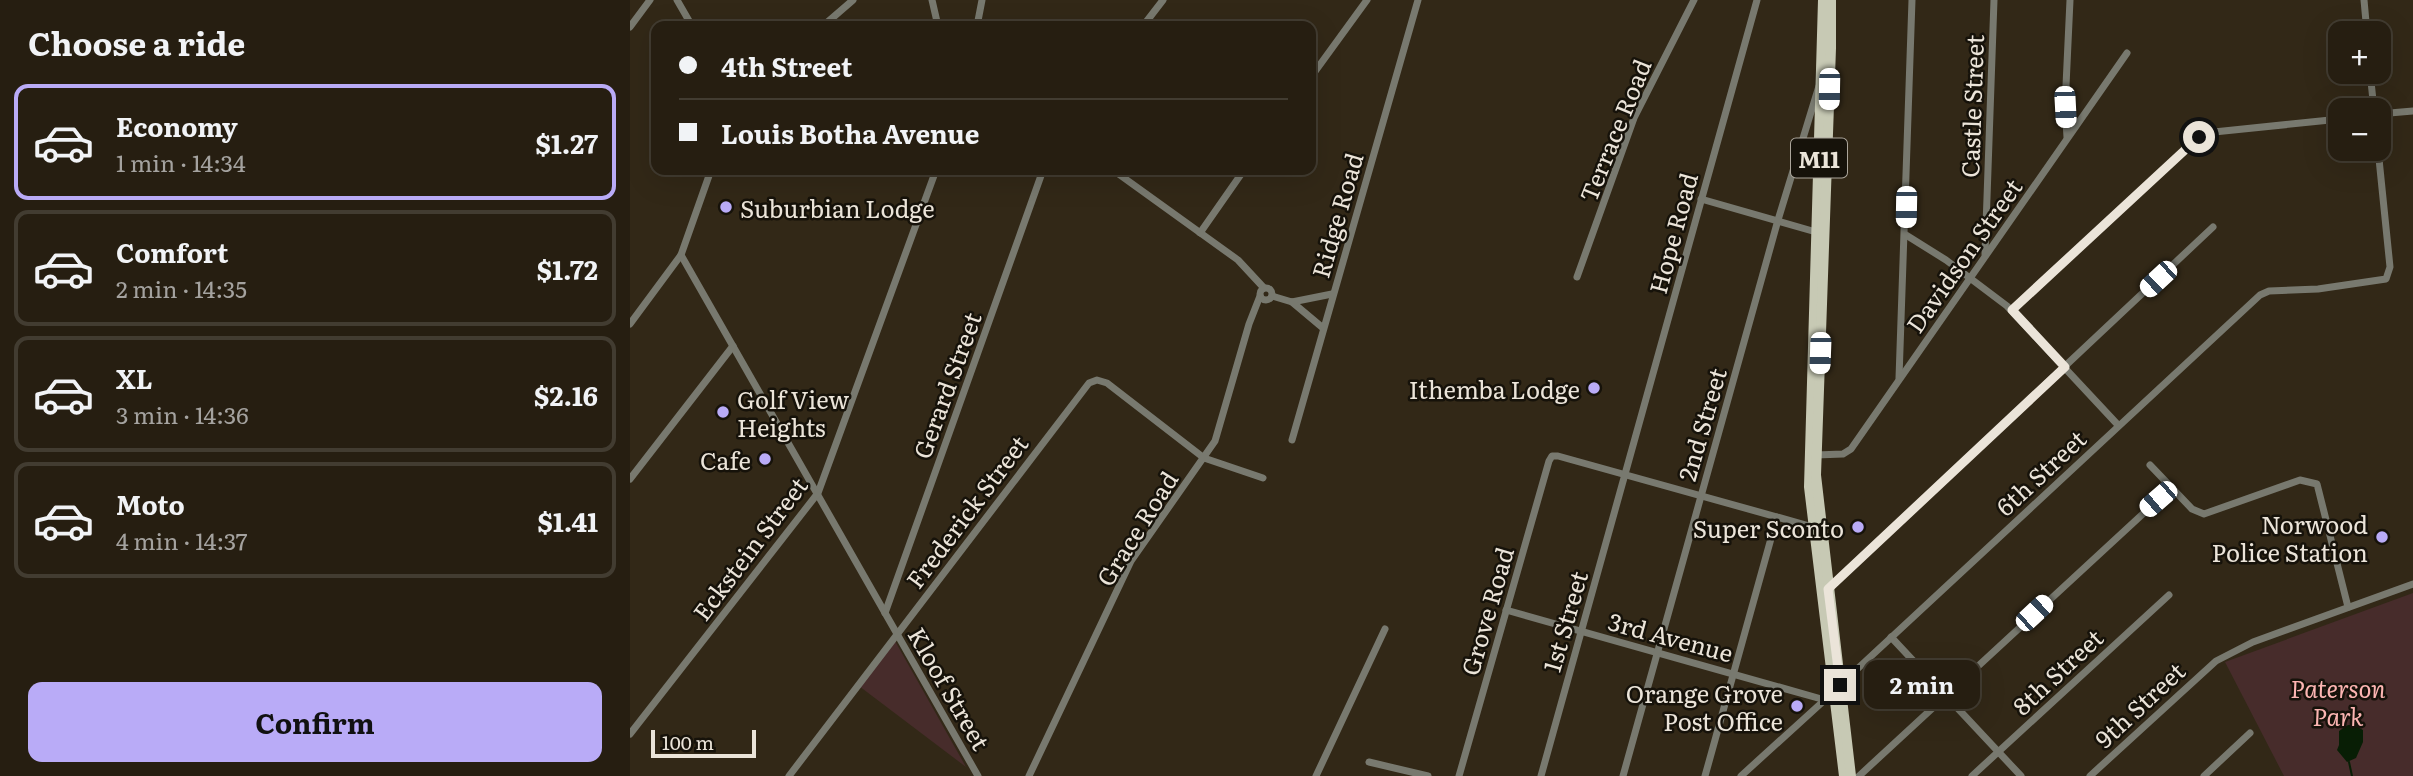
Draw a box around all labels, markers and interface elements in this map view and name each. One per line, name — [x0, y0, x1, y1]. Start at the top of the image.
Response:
text: Choose a ride — [28, 18, 245, 66]
map controls — [2328, 21, 2391, 161]
button: + — [2328, 21, 2391, 84]
street label: Castle Street — [1951, 34, 1991, 178]
text: 4th Street — [721, 46, 852, 85]
street label: Terrace Road — [1569, 53, 1659, 207]
car — [1819, 68, 1840, 110]
car — [2054, 85, 2077, 129]
button: − — [2328, 98, 2391, 161]
text: Economy — [116, 106, 238, 145]
icon: car — [32, 111, 95, 174]
text: Louis Botha Avenue — [721, 113, 980, 152]
route start — [2183, 121, 2215, 153]
text: $1.27 — [535, 123, 598, 162]
road number: M11 — [1791, 139, 1847, 178]
text: 1 min · 14:34 — [116, 145, 246, 179]
street label: Ridge Road — [1301, 148, 1371, 282]
street label: Hope Road — [1639, 168, 1705, 297]
street label: Davidson Street — [1897, 170, 2029, 339]
car — [1896, 186, 1917, 228]
place label: Suburbian Lodge — [740, 190, 935, 225]
marker: Suburbian Lodge — [718, 199, 734, 215]
text: Comfort — [116, 232, 228, 271]
icon: car — [32, 237, 95, 300]
text: $1.72 — [537, 249, 598, 288]
car — [2136, 257, 2181, 301]
text: 2 min · 14:35 — [116, 271, 247, 305]
street label: Gerard Street — [903, 307, 989, 463]
car — [1809, 332, 1832, 374]
text: XL — [116, 358, 153, 397]
icon: car — [32, 363, 95, 426]
street label: 2nd Street — [1668, 363, 1734, 485]
place label: Ithemba Lodge — [1409, 371, 1580, 406]
text: $2.16 — [534, 375, 598, 414]
marker: Ithemba Lodge — [1586, 380, 1602, 396]
place label: Golf View Heights — [737, 381, 849, 444]
text: 3 min · 14:36 — [116, 397, 248, 431]
marker: Golf View Heights — [715, 404, 731, 420]
street label: 6th Street — [1987, 421, 2093, 523]
street label: Frederick Street — [897, 427, 1035, 595]
place label: Cafe — [700, 442, 751, 477]
marker: Cafe — [757, 451, 773, 467]
street label: Grace Road — [1087, 464, 1185, 592]
street label: Eckstein Street — [683, 469, 815, 627]
car — [2136, 477, 2181, 521]
text: Moto — [116, 484, 185, 523]
icon: car — [32, 489, 95, 552]
text: $1.41 — [538, 501, 598, 540]
place label: Norwood Police Station — [2212, 506, 2368, 569]
place label: Super Sconto — [1693, 510, 1844, 545]
marker: Super Sconto — [1850, 519, 1866, 535]
text: 4 min · 14:37 — [116, 523, 247, 557]
marker: Norwood Police Station — [2374, 529, 2390, 545]
street label: Grove Road — [1451, 542, 1521, 679]
street label: 1st Street — [1533, 566, 1595, 676]
car — [2012, 591, 2057, 635]
street label: 3rd Avenue — [1605, 603, 1737, 669]
street label: Kloof Street — [901, 620, 999, 756]
street label: 8th Street — [2004, 620, 2110, 722]
street label: 9th Street — [2086, 653, 2192, 755]
callout: 2 min — [1864, 660, 1980, 710]
text: 2 min — [1890, 667, 1954, 701]
route end — [1824, 669, 1856, 701]
park label: Paterson Park — [2290, 670, 2386, 733]
place label: Orange Grove Post Office — [1626, 675, 1783, 738]
button: Confirm — [28, 682, 602, 762]
marker: Orange Grove Post Office — [1789, 698, 1805, 714]
scale bar — [651, 727, 756, 759]
text: 100 m — [662, 728, 714, 756]

